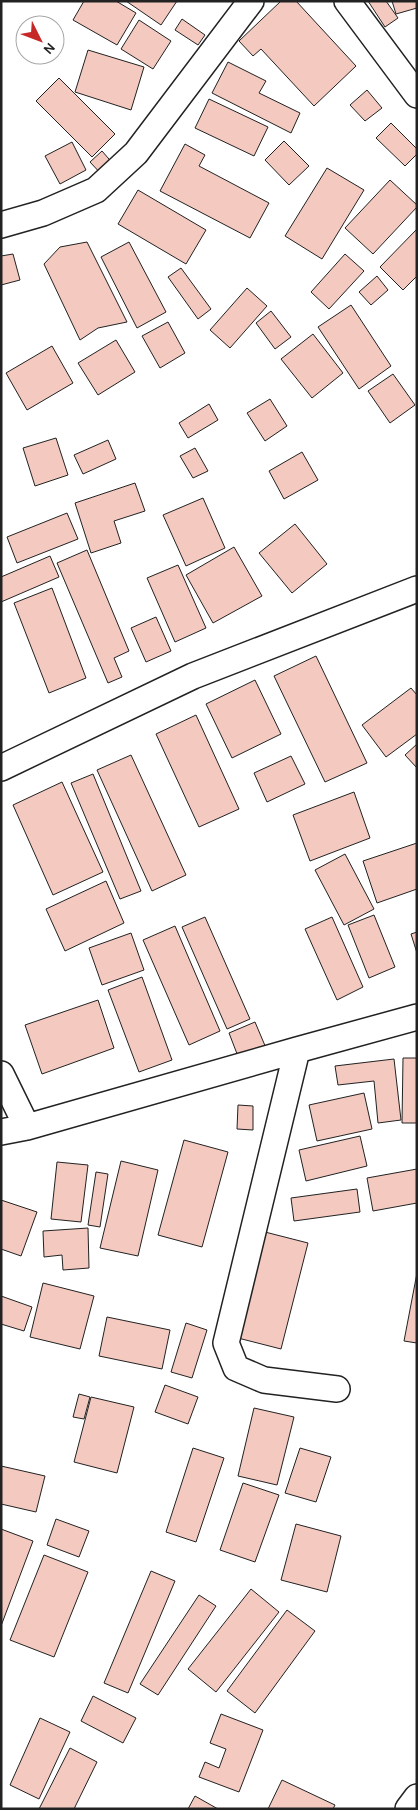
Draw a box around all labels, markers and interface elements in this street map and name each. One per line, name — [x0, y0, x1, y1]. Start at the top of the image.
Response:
north arrow — [15, 15, 65, 65]
text: N — [40, 39, 59, 58]

